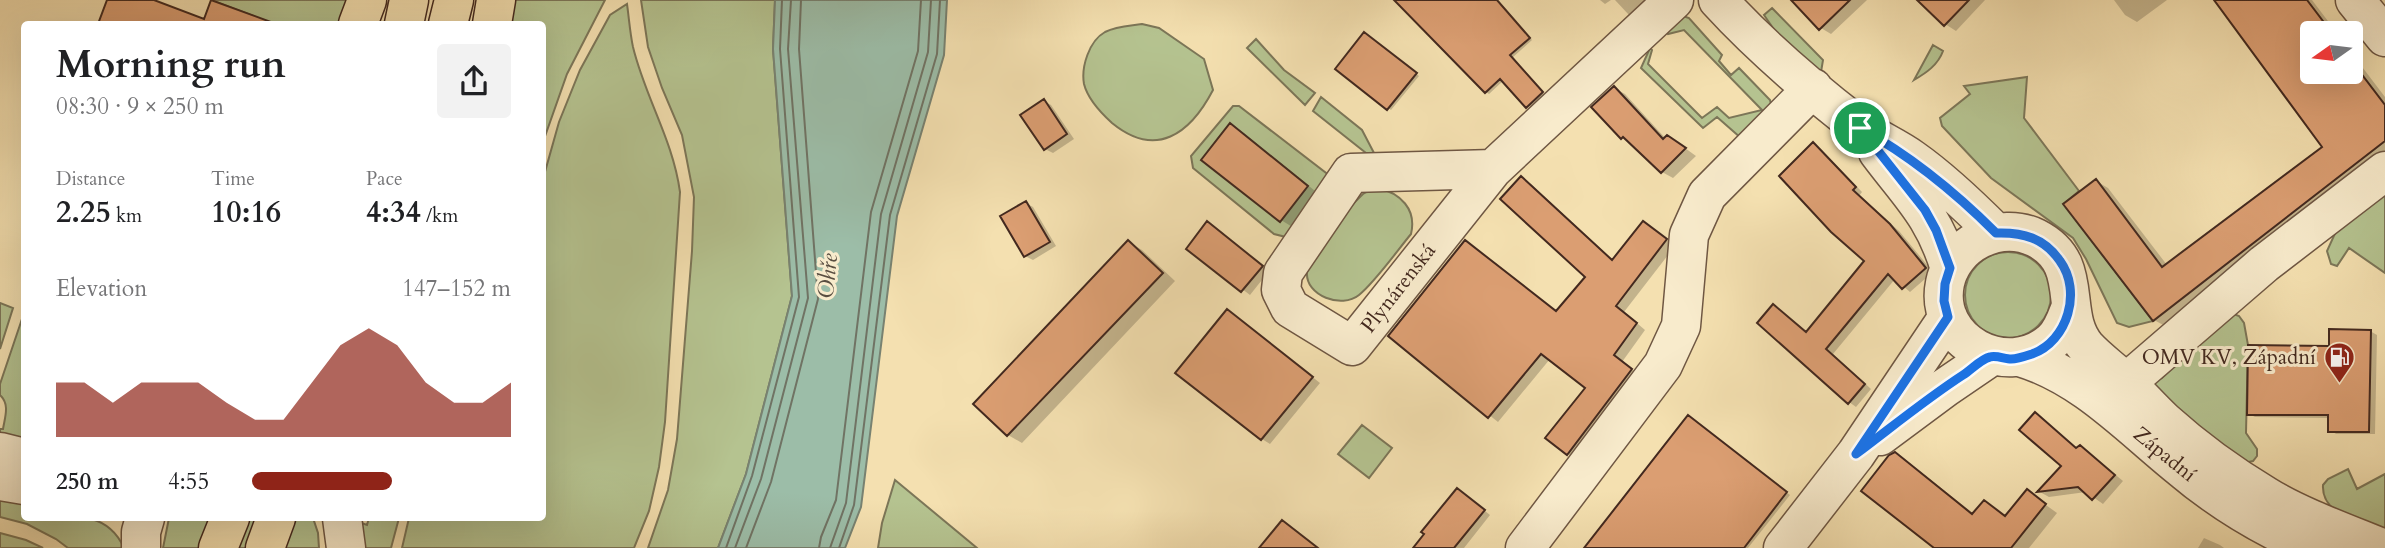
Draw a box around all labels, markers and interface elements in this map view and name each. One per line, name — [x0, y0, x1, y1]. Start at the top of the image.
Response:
north arrow — [2300, 21, 2362, 84]
map controls — [2300, 21, 2363, 84]
text: Morning run — [56, 39, 286, 91]
button: share — [437, 44, 511, 118]
text: 08:30 · 9 × 250 m — [56, 91, 224, 122]
pin — [1830, 98, 1890, 158]
icon: arrive — [1841, 109, 1879, 147]
text: Distance — [56, 166, 125, 192]
text: Time — [211, 166, 255, 192]
text: Pace — [366, 166, 403, 192]
text: 2.25 — [56, 192, 111, 233]
text: 10:16 — [211, 192, 281, 233]
text: 4:34 — [366, 192, 421, 233]
text: km — [111, 203, 142, 229]
text: /km — [421, 203, 458, 229]
street label: Plynárenská — [1354, 237, 1443, 339]
water label: Ohře — [810, 252, 845, 300]
text: Elevation — [56, 273, 147, 304]
text: 147–152 m — [402, 273, 511, 304]
fuel station icon: OMV KV, Západní — [2322, 340, 2356, 384]
place label: OMV KV, Západní — [2142, 343, 2316, 372]
street label: Západní — [2127, 420, 2202, 489]
text: 250 m — [56, 466, 119, 497]
text: 4:55 — [168, 466, 209, 497]

